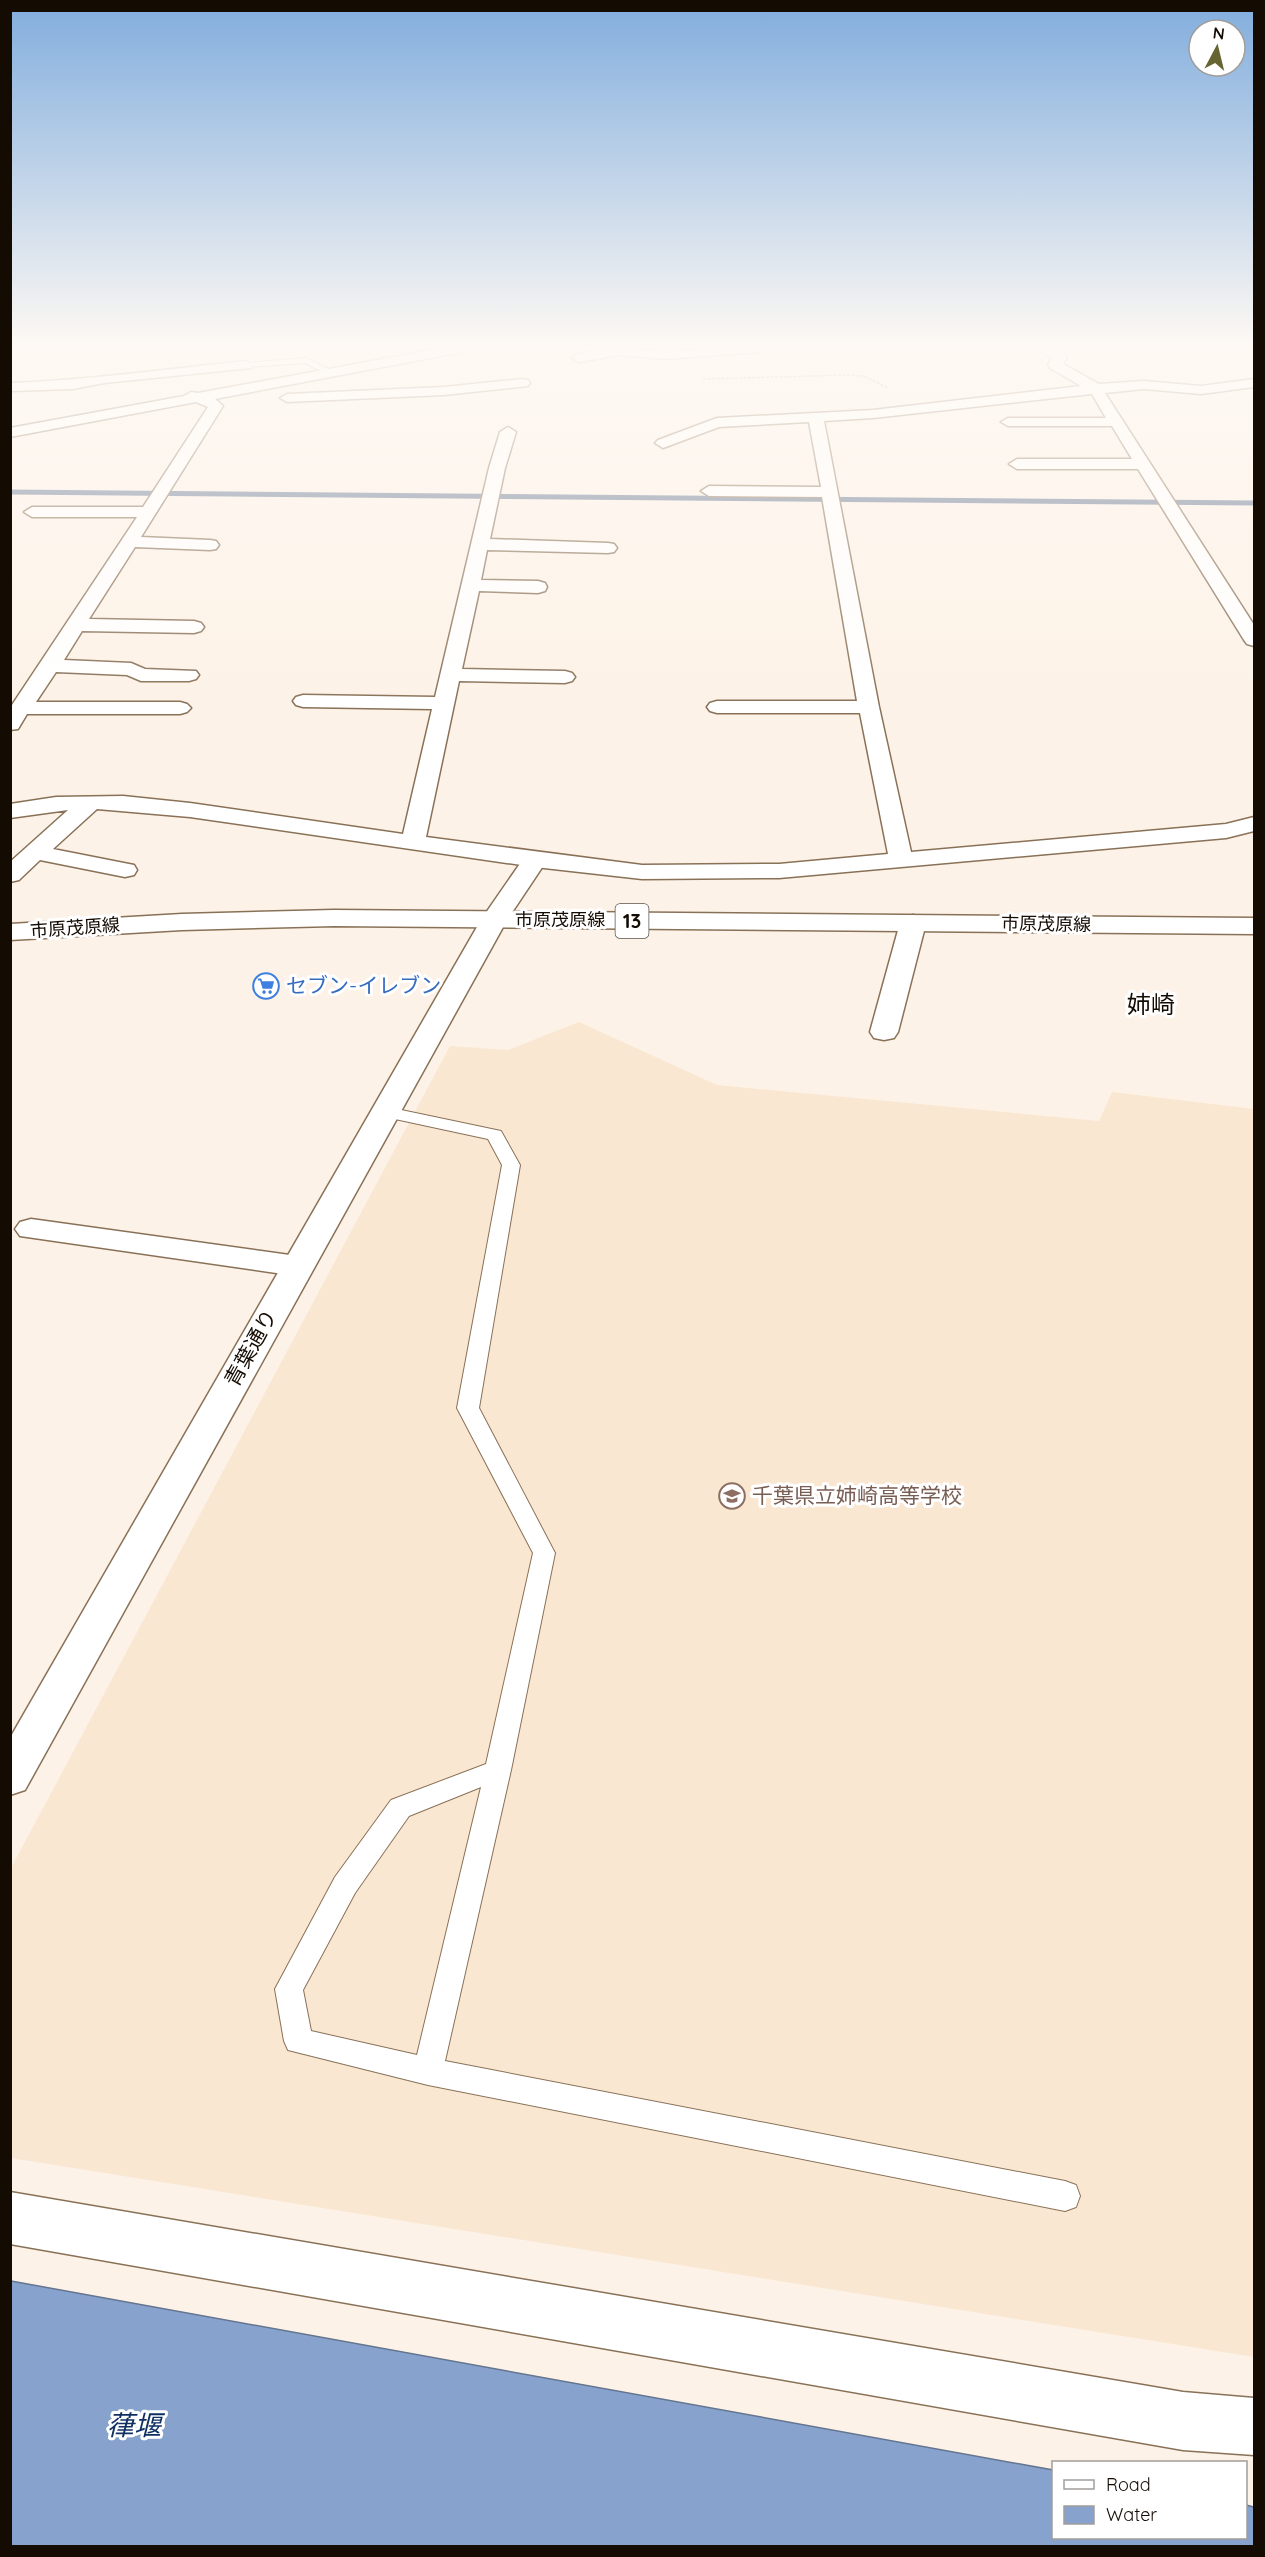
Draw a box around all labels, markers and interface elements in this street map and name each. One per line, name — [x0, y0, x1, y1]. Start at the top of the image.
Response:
north arrow — [1187, 18, 1247, 78]
text: N — [1212, 22, 1226, 44]
road number: 13 — [616, 904, 648, 938]
street label: 市原茂原線 — [515, 908, 605, 931]
street label: 市原茂原線 — [1001, 911, 1091, 936]
street label: 市原茂原線 — [29, 913, 121, 942]
supermarket icon: セブン-イレブン — [251, 971, 281, 1001]
place label: セブン-イレブン — [286, 972, 441, 998]
district label: 姉崎 — [1127, 989, 1175, 1019]
street label: 青葉通り — [218, 1304, 282, 1391]
school or university icon: 千葉県立姉崎高等学校 — [717, 1481, 747, 1511]
place label: 千葉県立姉崎高等学校 — [752, 1482, 962, 1508]
water label: 葎堰 — [107, 2408, 166, 2442]
legend — [1052, 2461, 1247, 2539]
text: Road — [1106, 2473, 1151, 2496]
text: Water — [1106, 2503, 1157, 2526]

